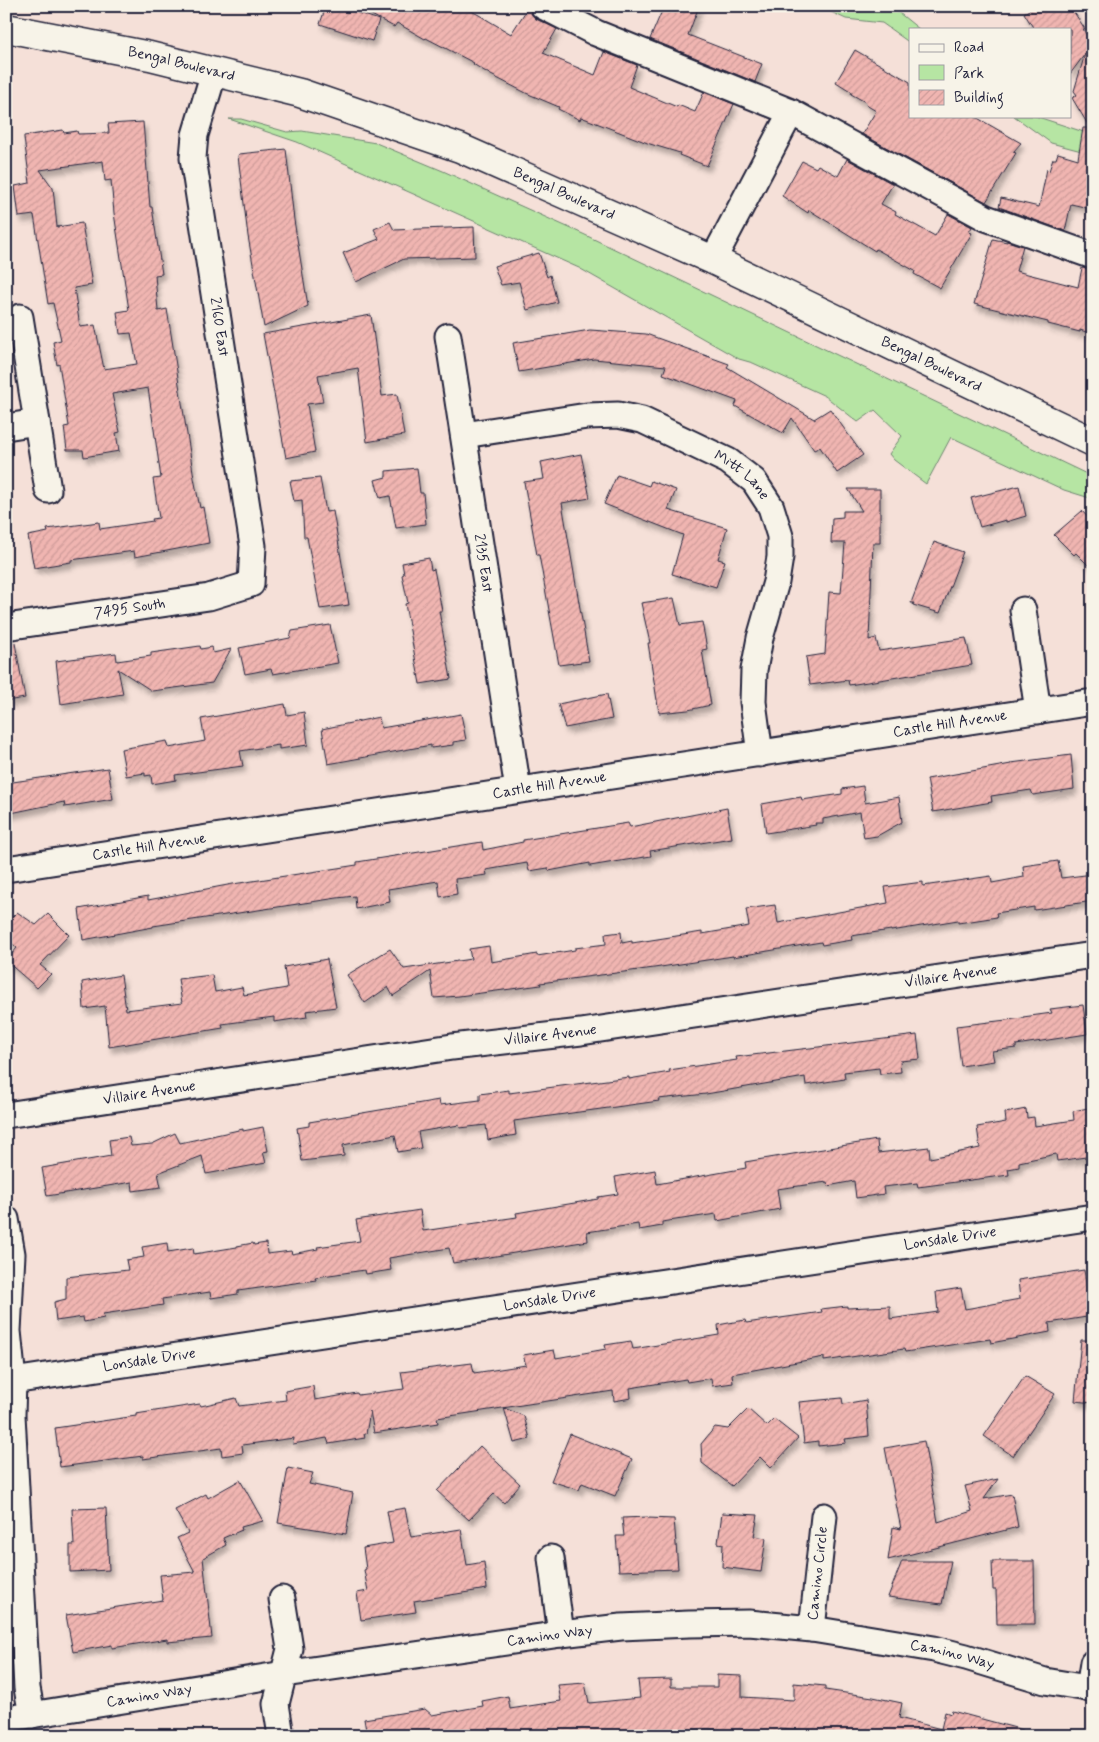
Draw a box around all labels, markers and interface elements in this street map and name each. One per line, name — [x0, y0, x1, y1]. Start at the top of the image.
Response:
legend — [909, 28, 1072, 118]
text: Road — [954, 38, 984, 58]
street label: Bengal Boulevard — [126, 42, 237, 87]
text: Park — [954, 64, 984, 84]
text: Building — [954, 88, 1004, 109]
street label: Bengal Boulevard — [510, 163, 618, 225]
street label: 2160 East — [204, 296, 234, 359]
street label: Bengal Boulevard — [878, 332, 985, 397]
street label: Mitt Lane — [711, 446, 774, 504]
street label: 2135 East — [469, 532, 498, 595]
street label: 7495 South — [93, 594, 167, 624]
street label: Castle Hill Avenue — [892, 705, 1008, 743]
street label: Castle Hill Avenue — [491, 767, 608, 804]
street label: Castle Hill Avenue — [91, 828, 208, 866]
street label: Villaire Avenue — [903, 960, 999, 993]
street label: Villaire Avenue — [503, 1020, 598, 1051]
street label: Villaire Avenue — [102, 1076, 197, 1110]
street label: Lonsdale Drive — [903, 1222, 998, 1256]
street label: Lonsdale Drive — [502, 1283, 598, 1316]
street label: Lonsdale Drive — [102, 1343, 197, 1377]
street label: Camino Circle — [803, 1525, 833, 1621]
street label: Camino Way — [505, 1620, 594, 1652]
street label: Camino Way — [909, 1635, 997, 1675]
street label: Camino Way — [105, 1679, 194, 1713]

